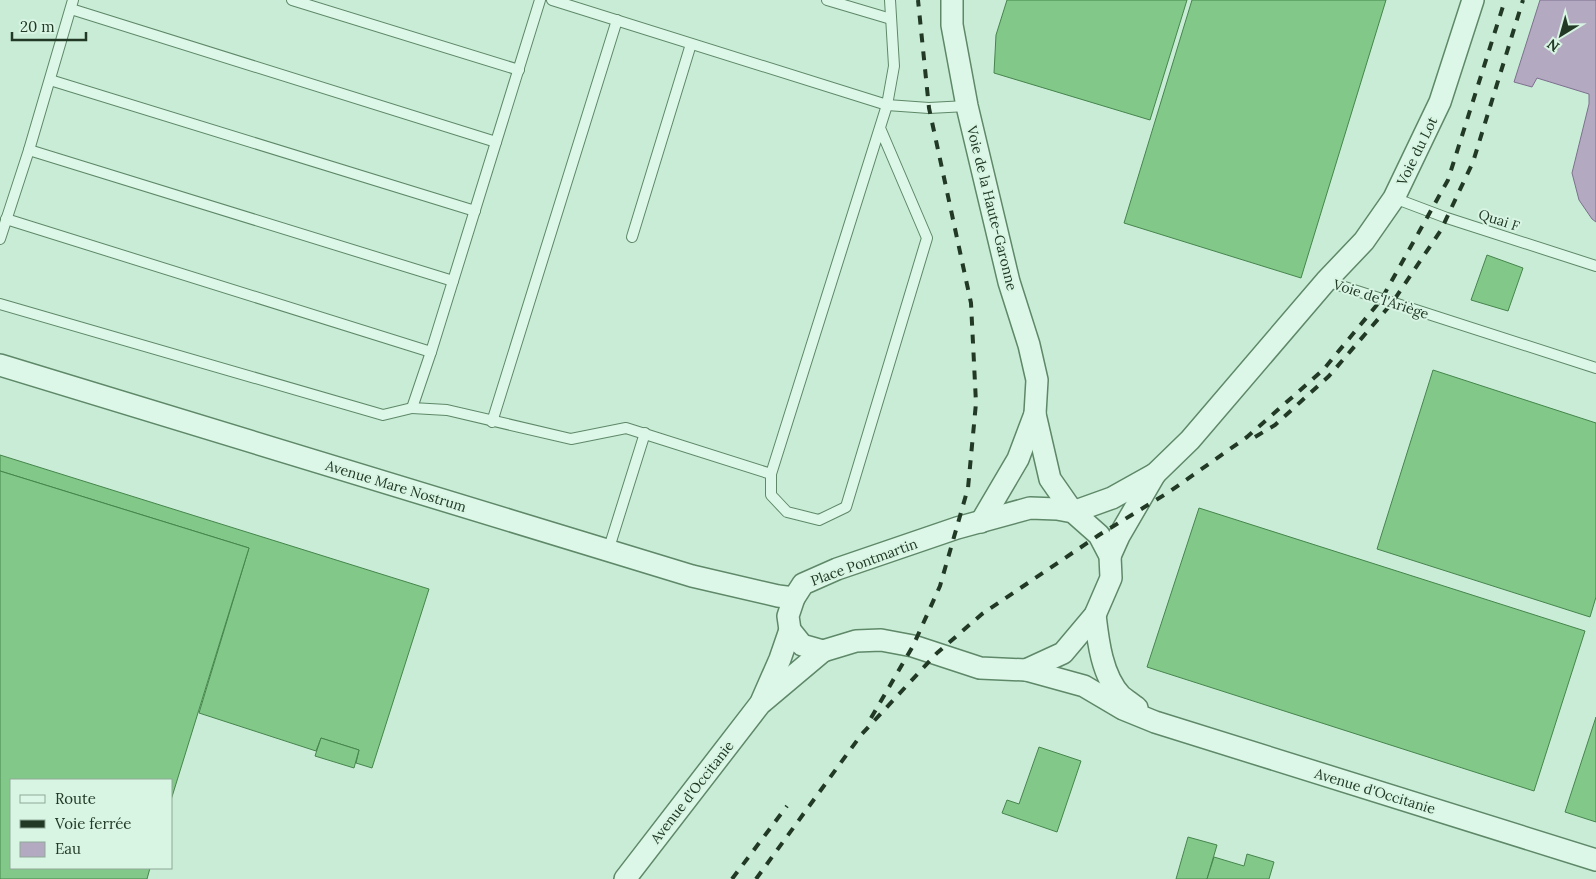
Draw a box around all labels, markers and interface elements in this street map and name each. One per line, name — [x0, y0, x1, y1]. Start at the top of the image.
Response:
scale bar — [12, 10, 86, 42]
north arrow — [1536, 10, 1586, 60]
text: 20 m — [20, 17, 55, 36]
text: N — [1543, 35, 1563, 56]
street label: Voie du Lot — [1392, 113, 1442, 189]
street label: Voie de la Haute-Garonne — [963, 123, 1021, 293]
street label: Quai F — [1476, 205, 1522, 235]
street label: Voie de l'Ariège — [1330, 275, 1431, 323]
street label: Avenue Mare Nostrum — [323, 456, 469, 516]
street label: Place Pontmartin — [808, 534, 920, 590]
street label: Avenue d'Occitanie — [646, 737, 738, 848]
street label: Avenue d'Occitanie — [1312, 764, 1438, 818]
legend — [10, 779, 172, 869]
text: Route — [55, 789, 96, 808]
text: Voie ferrée — [54, 814, 131, 833]
text: Eau — [55, 839, 81, 858]

